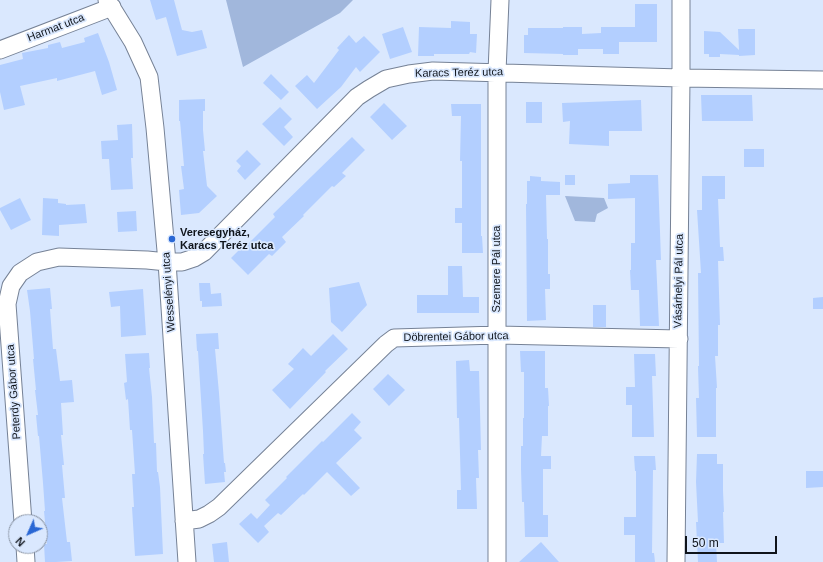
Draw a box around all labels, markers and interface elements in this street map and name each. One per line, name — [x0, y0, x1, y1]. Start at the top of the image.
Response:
street label: Harmat utca — [26, 11, 86, 45]
street label: Karacs Teréz utca — [415, 66, 503, 80]
place label: Veresegyház, Karacs Teréz utca — [180, 226, 273, 252]
street label: Szemere Pál utca — [490, 226, 504, 312]
marker: Veresegyház, Karacs Teréz utca — [167, 234, 177, 244]
street label: Vásárhelyi Pál utca — [672, 234, 686, 328]
street label: Wesselényi utca — [160, 252, 178, 332]
street label: Döbrentei Gábor utca — [403, 329, 509, 345]
street label: Peterdy Gábor utca — [4, 344, 24, 440]
north arrow — [8, 514, 48, 554]
scale bar — [687, 528, 779, 554]
text: N — [13, 535, 27, 549]
text: 50 m — [692, 536, 719, 550]

